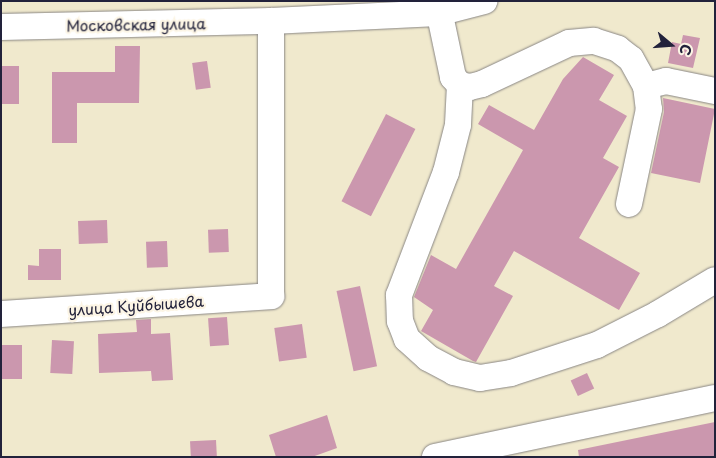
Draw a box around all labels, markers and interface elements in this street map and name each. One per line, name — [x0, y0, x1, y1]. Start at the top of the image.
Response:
street label: Московская улица — [66, 14, 206, 34]
north arrow — [646, 20, 696, 70]
text: С — [674, 42, 697, 58]
street label: улица Куйбышева — [67, 291, 205, 319]

